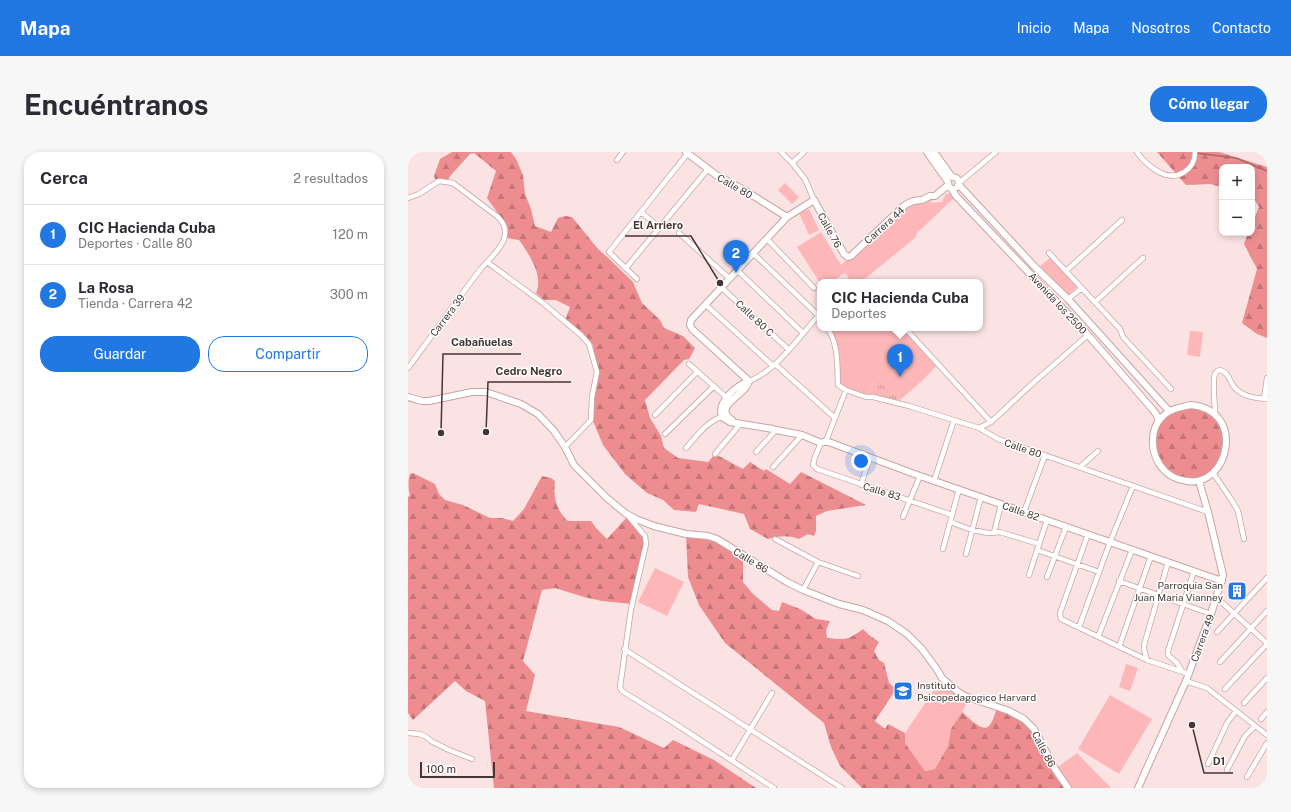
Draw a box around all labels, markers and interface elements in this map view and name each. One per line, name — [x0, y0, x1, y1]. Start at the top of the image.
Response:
text: Mapa — [20, 17, 70, 39]
text: Inicio — [1017, 20, 1051, 36]
text: Mapa — [1073, 20, 1109, 36]
text: Nosotros — [1131, 20, 1190, 36]
text: Contacto — [1212, 20, 1271, 36]
button: Cómo llegar — [1150, 86, 1267, 122]
text: Encuéntranos — [24, 88, 209, 121]
map controls — [1219, 164, 1255, 236]
button: + — [1219, 164, 1255, 200]
text: Cerca — [40, 168, 88, 188]
text: 2 resultados — [293, 171, 368, 186]
street label: Calle 80 — [715, 171, 755, 201]
button: − — [1219, 200, 1255, 236]
street label: Carrera 44 — [861, 204, 907, 246]
street label: Calle 76 — [816, 210, 844, 250]
callout: El Arriero — [625, 213, 691, 236]
text: CIC Hacienda Cuba — [78, 219, 216, 236]
text: El Arriero — [633, 219, 683, 231]
text: 1 — [50, 227, 56, 242]
text: 120 m — [333, 227, 368, 242]
text: Deportes · Calle 80 — [78, 236, 192, 251]
pin: 2 — [723, 240, 749, 273]
street label: Avenida los 2500 — [1026, 270, 1090, 336]
text: La Rosa — [78, 279, 134, 296]
popup — [817, 279, 983, 331]
text: 2 — [49, 287, 57, 302]
text: 300 m — [330, 287, 368, 302]
text: CIC Hacienda Cuba — [831, 289, 969, 306]
street label: Carrera 39 — [427, 291, 467, 339]
text: Tienda · Carrera 42 — [78, 296, 193, 311]
street label: Calle 80 C — [733, 297, 777, 339]
text: Deportes — [831, 306, 886, 321]
callout: Cabañuelas — [443, 331, 521, 354]
button: Guardar — [40, 336, 200, 372]
button: Compartir — [208, 336, 368, 372]
text: Cabañuelas — [451, 336, 513, 348]
pin: 1 — [887, 344, 913, 377]
callout: Cedro Negro — [488, 359, 571, 382]
text: Cedro Negro — [496, 365, 562, 377]
street label: Calle 80 — [1003, 436, 1043, 460]
your location — [851, 451, 871, 471]
street label: Calle 83 — [862, 480, 902, 502]
street label: Calle 82 — [1001, 499, 1041, 523]
street label: Calle 86 — [731, 545, 771, 575]
place label: Parroquia San Juan Maria Vianney — [1134, 579, 1224, 603]
building icon: Parroquia San Juan Maria Vianney — [1226, 580, 1248, 602]
street label: Carrera 49 — [1188, 612, 1216, 664]
place label: Instituto Psicopedagogico Harvard — [917, 679, 1036, 703]
school or university icon: Instituto Psicopedagogico Harvard — [892, 680, 914, 702]
street label: Calle 86 — [1030, 729, 1058, 769]
callout: D1 — [1204, 750, 1233, 773]
text: D1 — [1213, 755, 1225, 767]
scale bar — [420, 760, 495, 779]
text: 100 m — [426, 763, 456, 775]

